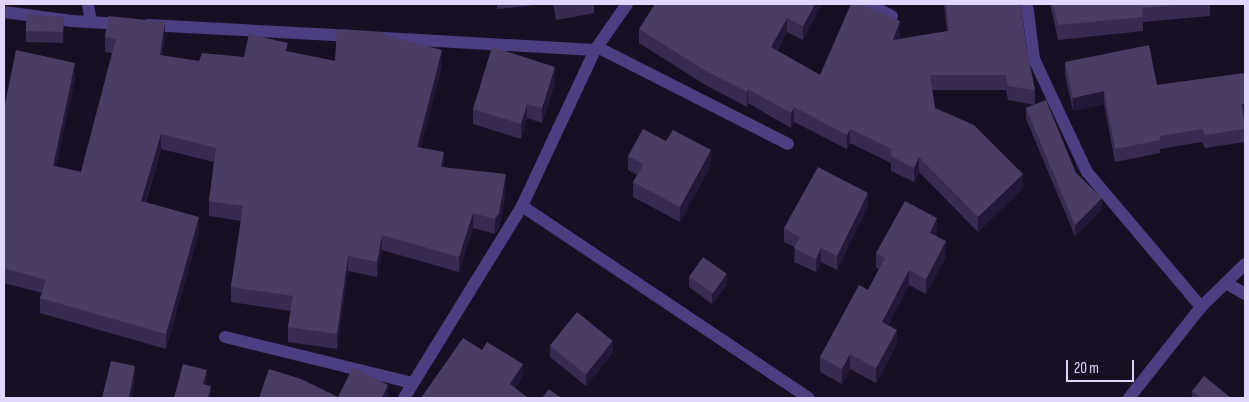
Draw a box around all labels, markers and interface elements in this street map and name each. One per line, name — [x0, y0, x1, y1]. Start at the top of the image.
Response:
scale bar — [1069, 350, 1136, 382]
text: 20 m — [1074, 359, 1099, 378]

